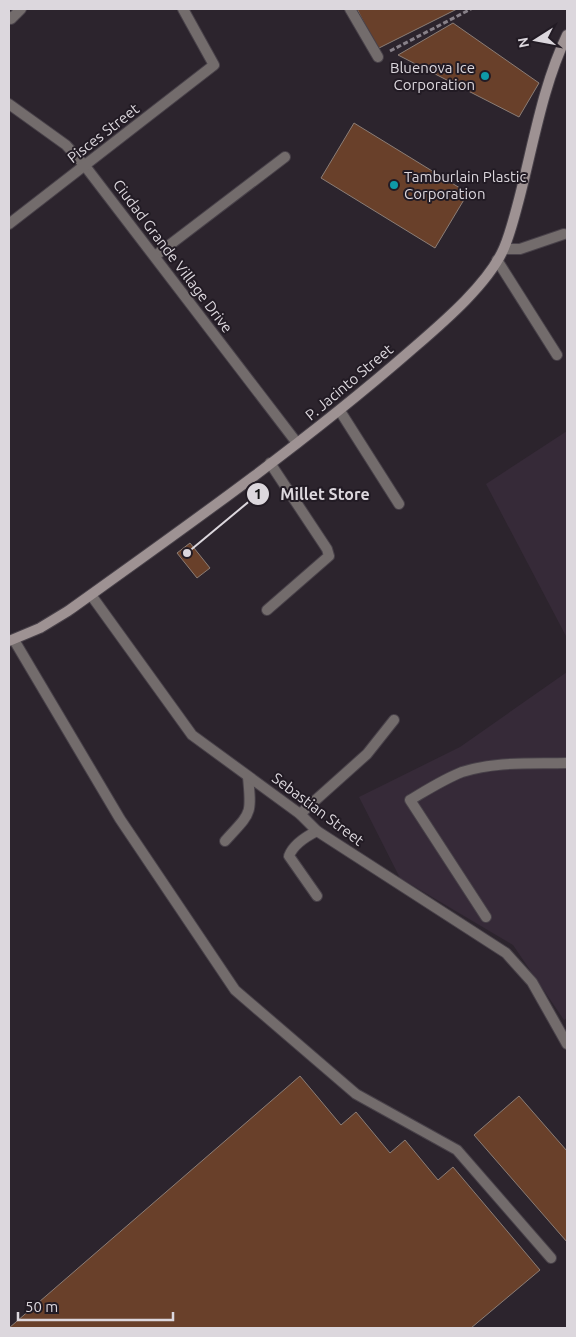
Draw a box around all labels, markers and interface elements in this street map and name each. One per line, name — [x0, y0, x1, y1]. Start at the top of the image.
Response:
north arrow — [511, 15, 561, 65]
text: N — [514, 36, 532, 49]
place label: Bluenova Ice Corporation — [390, 59, 475, 93]
marker: Bluenova Ice Corporation — [479, 70, 491, 82]
street label: Pisces Street — [64, 100, 142, 166]
place label: Tamburlain Plastic Corporation — [404, 168, 526, 202]
street label: Ciudad Grande Village Drive — [110, 176, 236, 336]
marker: Tamburlain Plastic Corporation — [388, 179, 400, 191]
street label: P. Jacinto Street — [302, 340, 396, 424]
callout: Millet Store — [245, 479, 380, 510]
text: 1 — [254, 485, 262, 502]
text: Millet Store — [280, 485, 370, 503]
street label: Sebastian Street — [269, 769, 367, 849]
scale bar — [18, 1290, 172, 1322]
text: 50 m — [25, 1298, 58, 1315]

